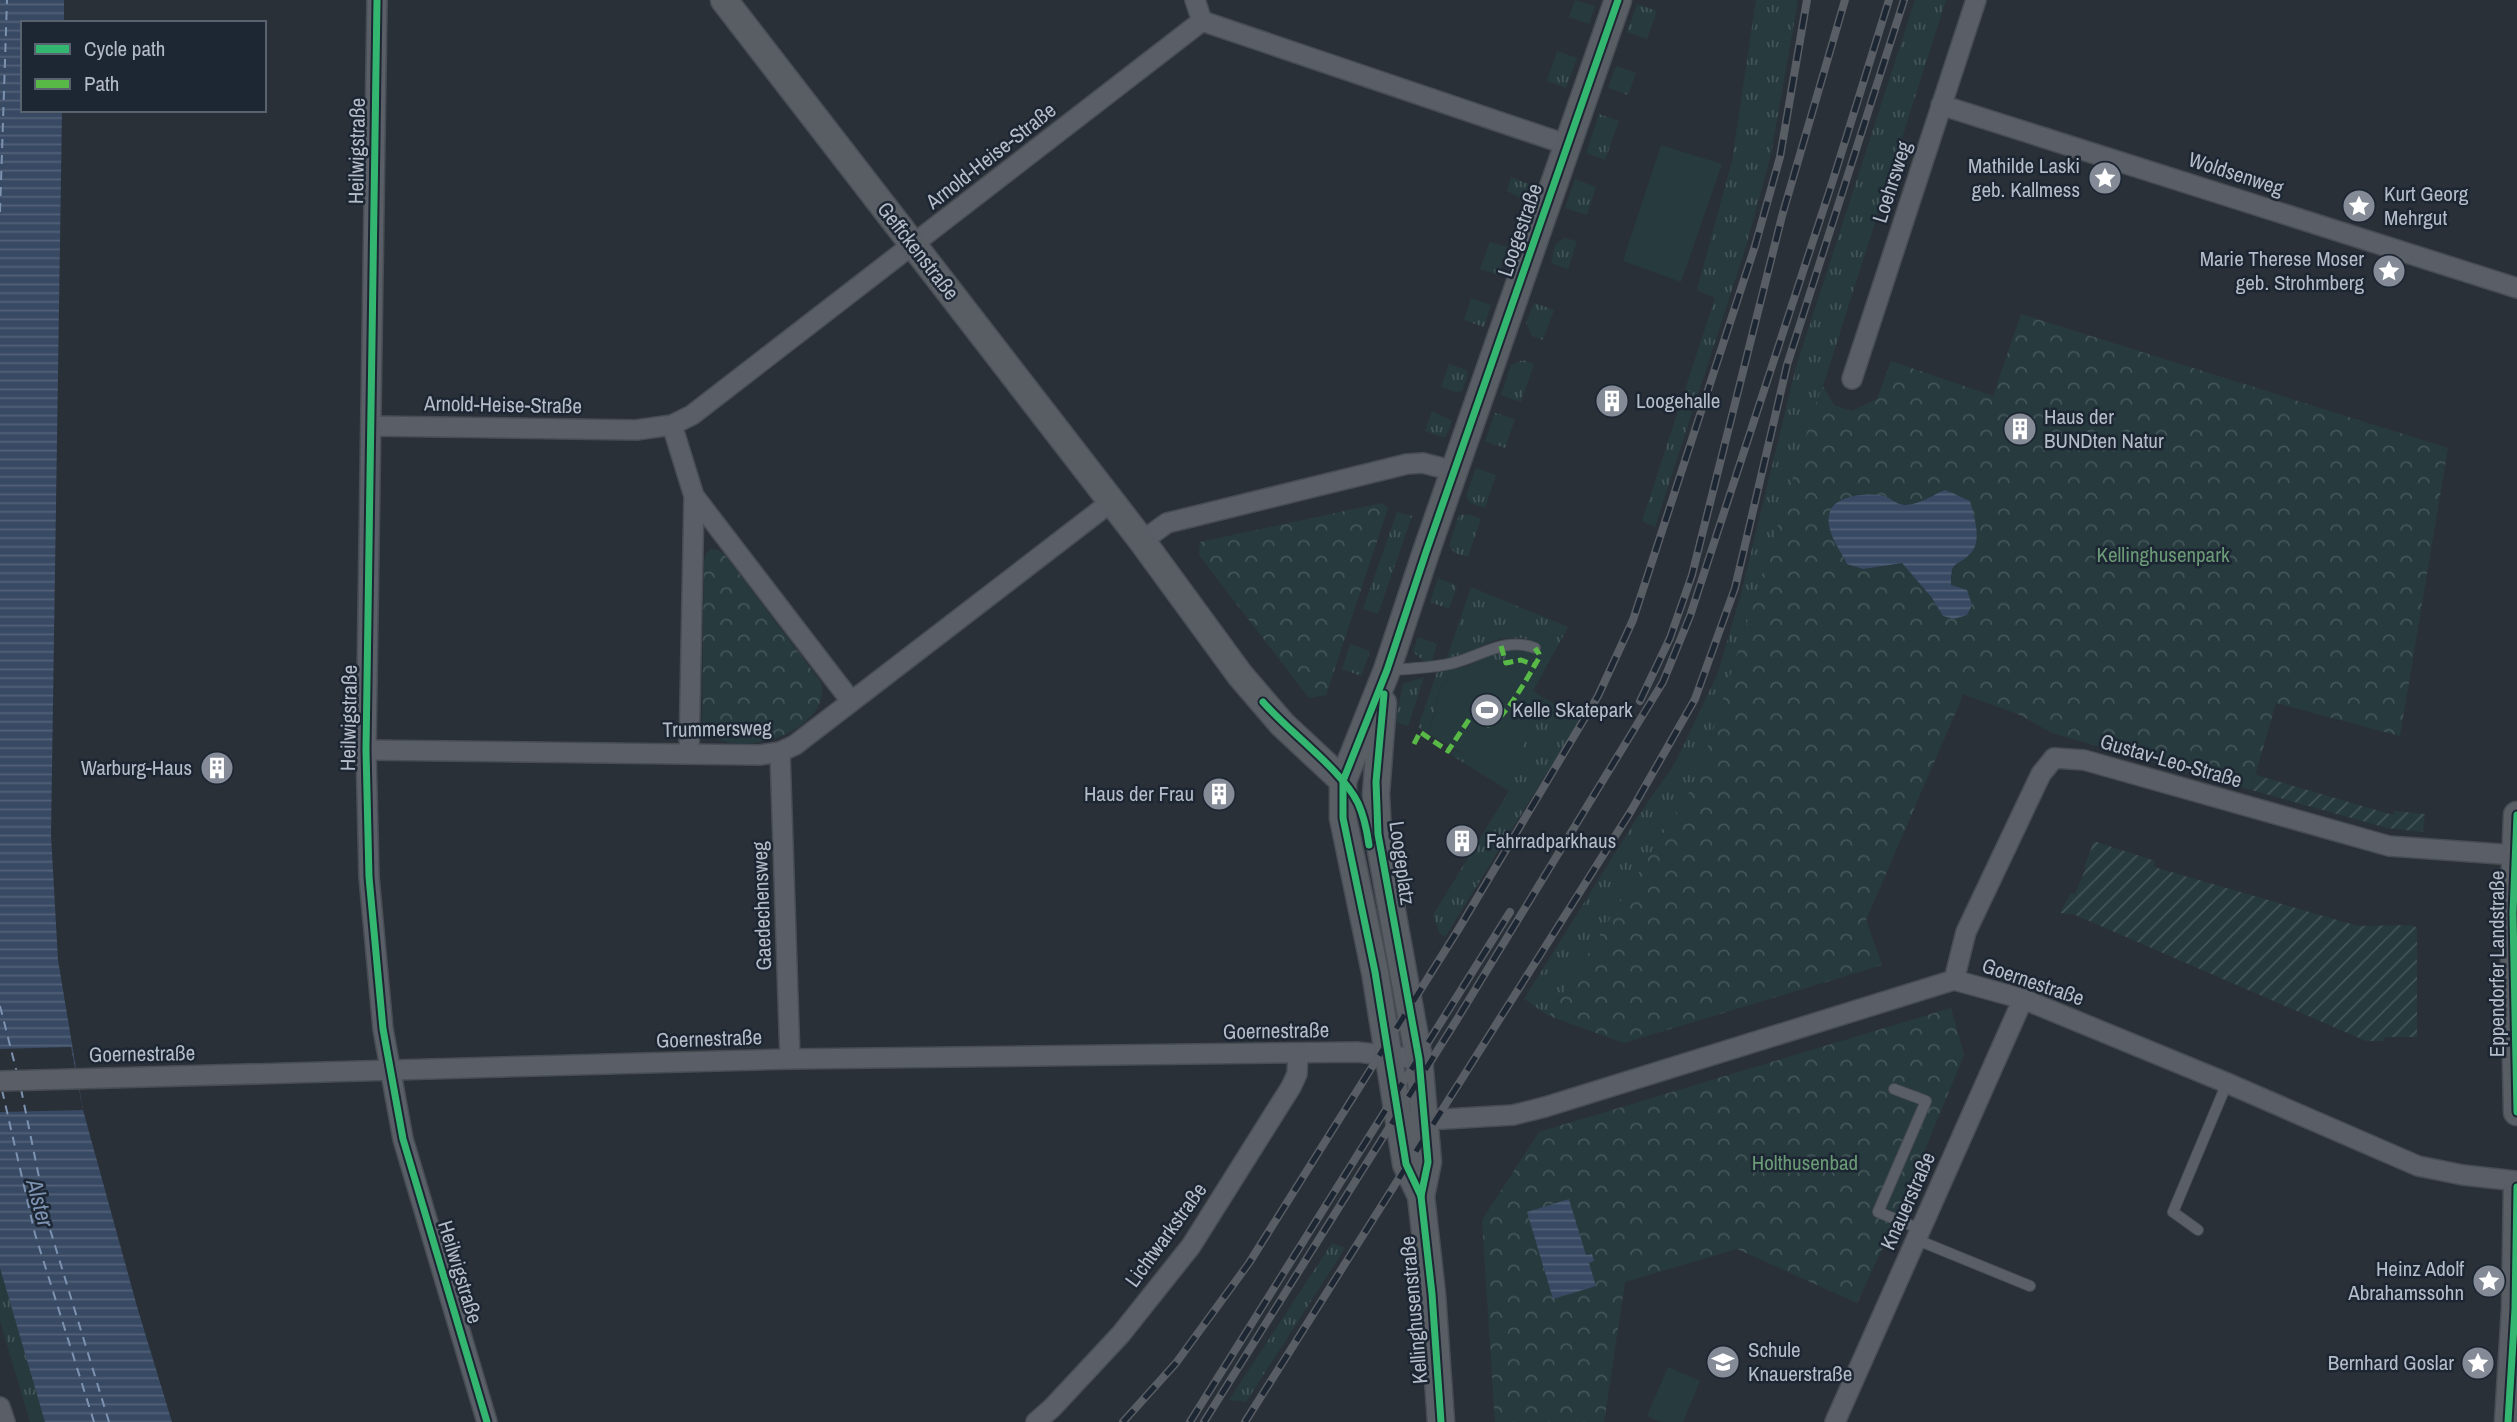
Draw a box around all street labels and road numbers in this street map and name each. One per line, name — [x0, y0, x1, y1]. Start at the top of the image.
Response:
street label: Arnold-Heise-Straße — [919, 96, 1062, 216]
street label: Heilwigstraße — [341, 98, 372, 204]
street label: Loehrsweg — [1865, 137, 1918, 226]
street label: Woldsenweg — [2185, 145, 2288, 203]
street label: Loogestraße — [1490, 179, 1549, 280]
street label: Geffckenstraße — [871, 195, 966, 306]
street label: Arnold-Heise-Straße — [423, 389, 582, 420]
street label: Heilwigstraße — [333, 665, 364, 771]
street label: Trummersweg — [662, 713, 772, 744]
street label: Gustav-Leo-Straße — [2097, 726, 2246, 795]
street label: Loogeplatz — [1382, 819, 1423, 907]
street label: Gaedechensweg — [745, 841, 778, 971]
street label: Eppendorfer Landstraße — [2482, 871, 2511, 1057]
street label: Goernestraße — [1978, 951, 2088, 1013]
street label: Goernestraße — [1223, 1015, 1329, 1046]
street label: Goernestraße — [655, 1022, 763, 1055]
street label: Goernestraße — [89, 1038, 195, 1069]
street label: Knauerstraße — [1873, 1147, 1942, 1254]
street label: Lichtwarkstraße — [1118, 1177, 1213, 1293]
street label: Heilwigstraße — [431, 1217, 490, 1327]
street label: Kellinghusenstraße — [1393, 1235, 1434, 1385]

